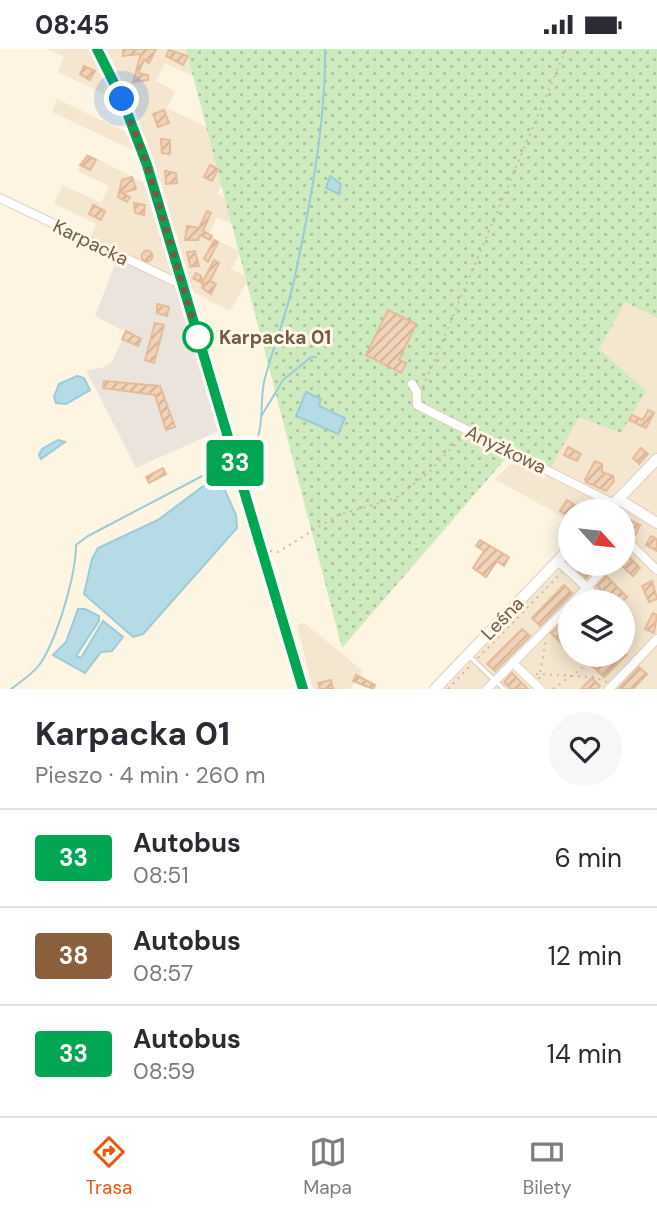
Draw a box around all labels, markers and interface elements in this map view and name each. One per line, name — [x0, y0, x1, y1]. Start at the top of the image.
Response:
text: 08:45 — [35, 8, 109, 42]
your location — [104, 81, 139, 116]
street label: Karpacka — [49, 213, 133, 271]
marker: Karpacka 01 — [183, 322, 213, 352]
place label: Karpacka 01 — [219, 325, 331, 350]
street label: Anyżkowa — [461, 419, 550, 480]
line badge: 33 — [204, 440, 266, 486]
text: 33 — [221, 447, 249, 478]
north arrow — [558, 499, 635, 576]
map controls — [558, 499, 635, 667]
button: layers — [558, 590, 635, 667]
street label: Leśna — [476, 591, 529, 645]
text: Karpacka 01 — [35, 712, 230, 755]
button: heart — [548, 712, 622, 786]
text: Pieszo · 4 min · 260 m — [35, 760, 266, 790]
text: Autobus — [133, 826, 241, 860]
text: 6 min — [554, 841, 622, 875]
text: 33 — [59, 842, 88, 873]
text: 08:51 — [133, 860, 189, 890]
text: Autobus — [133, 924, 241, 958]
text: 12 min — [548, 939, 622, 973]
text: 38 — [59, 940, 88, 971]
text: 08:57 — [133, 958, 193, 988]
text: Autobus — [133, 1022, 241, 1056]
text: 14 min — [547, 1037, 622, 1071]
text: 33 — [59, 1038, 88, 1069]
text: 08:59 — [133, 1056, 195, 1086]
tab: Trasa — [85, 1133, 132, 1200]
tab: Mapa — [303, 1133, 352, 1200]
tab: Bilety — [523, 1133, 572, 1200]

